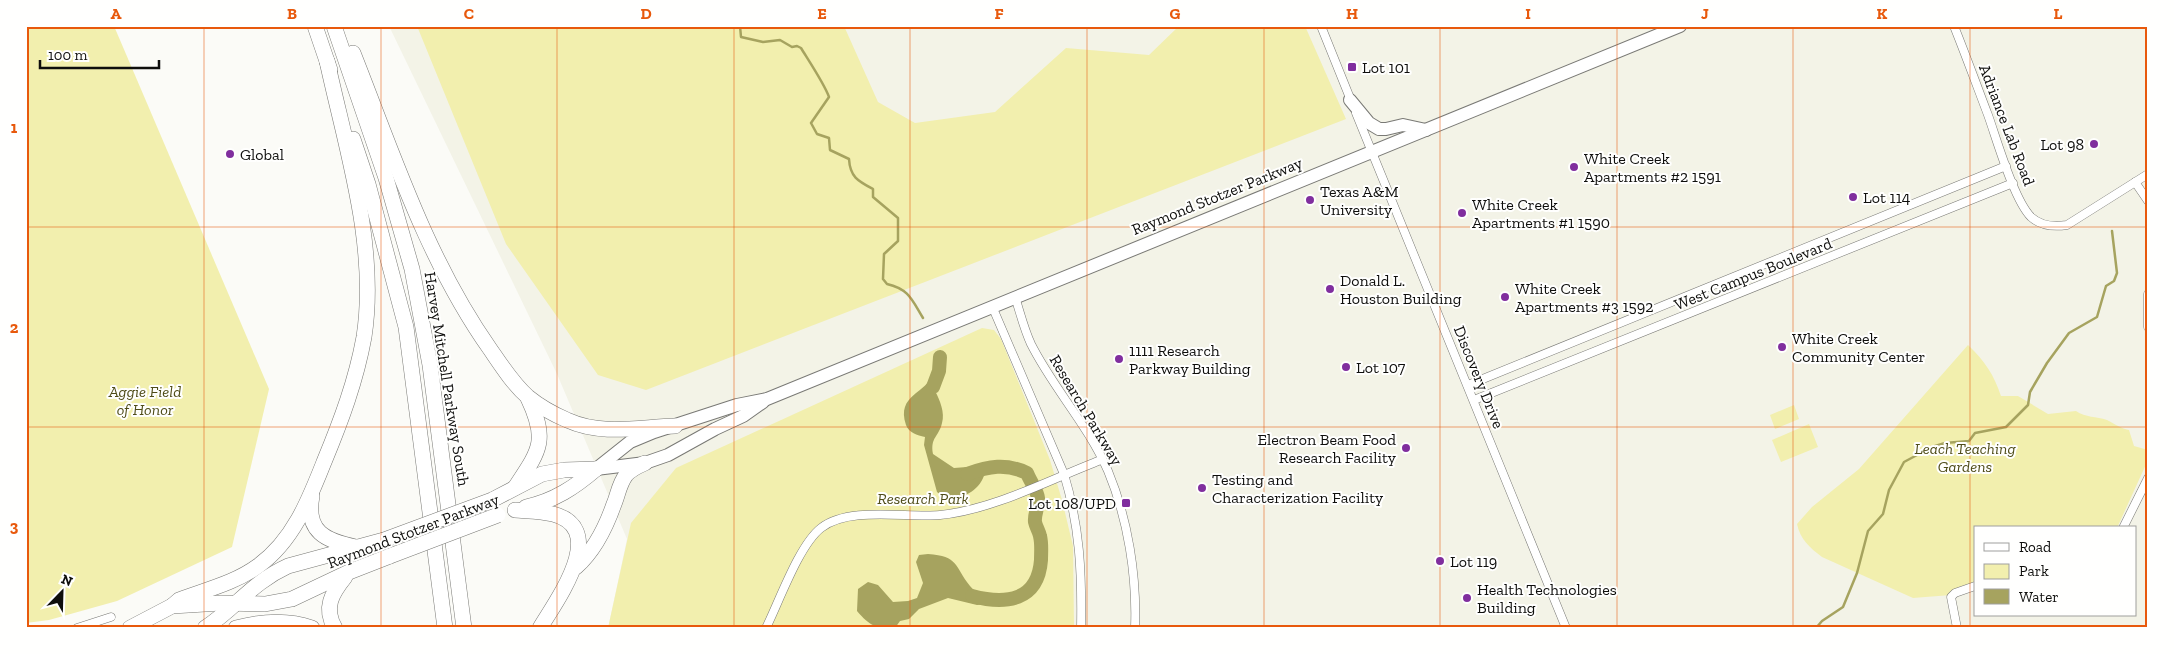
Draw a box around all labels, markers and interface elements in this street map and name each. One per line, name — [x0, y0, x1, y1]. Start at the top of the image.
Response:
text: A — [111, 4, 122, 23]
text: B — [287, 4, 297, 23]
text: C — [464, 4, 474, 23]
text: D — [640, 4, 652, 23]
text: E — [817, 4, 827, 23]
text: F — [994, 4, 1004, 23]
text: G — [1170, 4, 1181, 23]
text: H — [1346, 4, 1358, 23]
text: I — [1525, 4, 1531, 23]
text: J — [1701, 4, 1709, 23]
text: K — [1877, 4, 1888, 23]
text: L — [2054, 4, 2063, 23]
scale bar — [40, 38, 159, 70]
text: 100 m — [48, 46, 87, 64]
place label: Lot 101 — [1362, 58, 1410, 77]
marker: Lot 101 — [1346, 61, 1358, 73]
street label: Adriance Lab Road — [1975, 62, 2039, 189]
text: 1 — [11, 118, 18, 137]
place label: Lot 98 — [2040, 135, 2084, 154]
marker: Lot 98 — [2088, 138, 2100, 150]
place label: Global — [240, 145, 284, 164]
marker: Global — [224, 148, 236, 160]
place label: White Creek Apartments #2 1591 — [1584, 149, 1721, 186]
street label: Raymond Stotzer Parkway — [1129, 153, 1306, 239]
marker: White Creek Apartments #2 1591 — [1568, 161, 1580, 173]
place label: Texas A&M University — [1320, 182, 1399, 219]
place label: Lot 114 — [1863, 188, 1911, 207]
marker: Lot 114 — [1847, 191, 1859, 203]
marker: Texas A&M University — [1304, 194, 1316, 206]
place label: White Creek Apartments #1 1590 — [1472, 195, 1610, 232]
marker: White Creek Apartments #1 1590 — [1456, 207, 1468, 219]
street label: West Campus Boulevard — [1671, 234, 1835, 314]
street label: Harvey Mitchell Parkway South — [421, 270, 473, 488]
place label: Donald L. Houston Building — [1340, 271, 1462, 308]
place label: White Creek Apartments #3 1592 — [1515, 279, 1654, 316]
marker: Donald L. Houston Building — [1324, 283, 1336, 295]
marker: White Creek Apartments #3 1592 — [1499, 291, 1511, 303]
text: 2 — [10, 318, 19, 337]
street label: Discovery Drive — [1450, 323, 1508, 431]
place label: White Creek Community Center — [1792, 329, 1926, 366]
place label: 1111 Research Parkway Building — [1129, 341, 1251, 378]
marker: White Creek Community Center — [1776, 341, 1788, 353]
street label: Research Parkway — [1046, 351, 1127, 469]
marker: 1111 Research Parkway Building — [1113, 353, 1125, 365]
place label: Lot 107 — [1356, 358, 1406, 377]
marker: Lot 107 — [1340, 361, 1352, 373]
park label: Aggie Field of Honor — [108, 382, 181, 419]
place label: Electron Beam Food Research Facility — [1258, 430, 1397, 467]
park label: Leach Teaching Gardens — [1914, 439, 2016, 476]
marker: Electron Beam Food Research Facility — [1400, 442, 1412, 454]
place label: Testing and Characterization Facility — [1212, 470, 1384, 507]
marker: Testing and Characterization Facility — [1196, 482, 1208, 494]
street label: Raymond Stotzer Parkway — [325, 489, 502, 573]
park label: Research Park — [877, 489, 969, 508]
place label: Lot 108/UPD — [1028, 494, 1116, 513]
marker: Lot 108/UPD — [1120, 497, 1132, 509]
text: 3 — [10, 517, 19, 536]
legend — [1974, 526, 2136, 616]
text: Road — [2019, 538, 2052, 556]
place label: Lot 119 — [1450, 552, 1497, 571]
marker: Lot 119 — [1434, 555, 1446, 567]
text: Park — [2019, 562, 2049, 580]
north arrow — [38, 566, 88, 616]
text: N — [59, 571, 75, 591]
place label: Health Technologies Building — [1477, 580, 1617, 617]
text: Water — [2019, 588, 2059, 606]
marker: Health Technologies Building — [1461, 592, 1473, 604]

